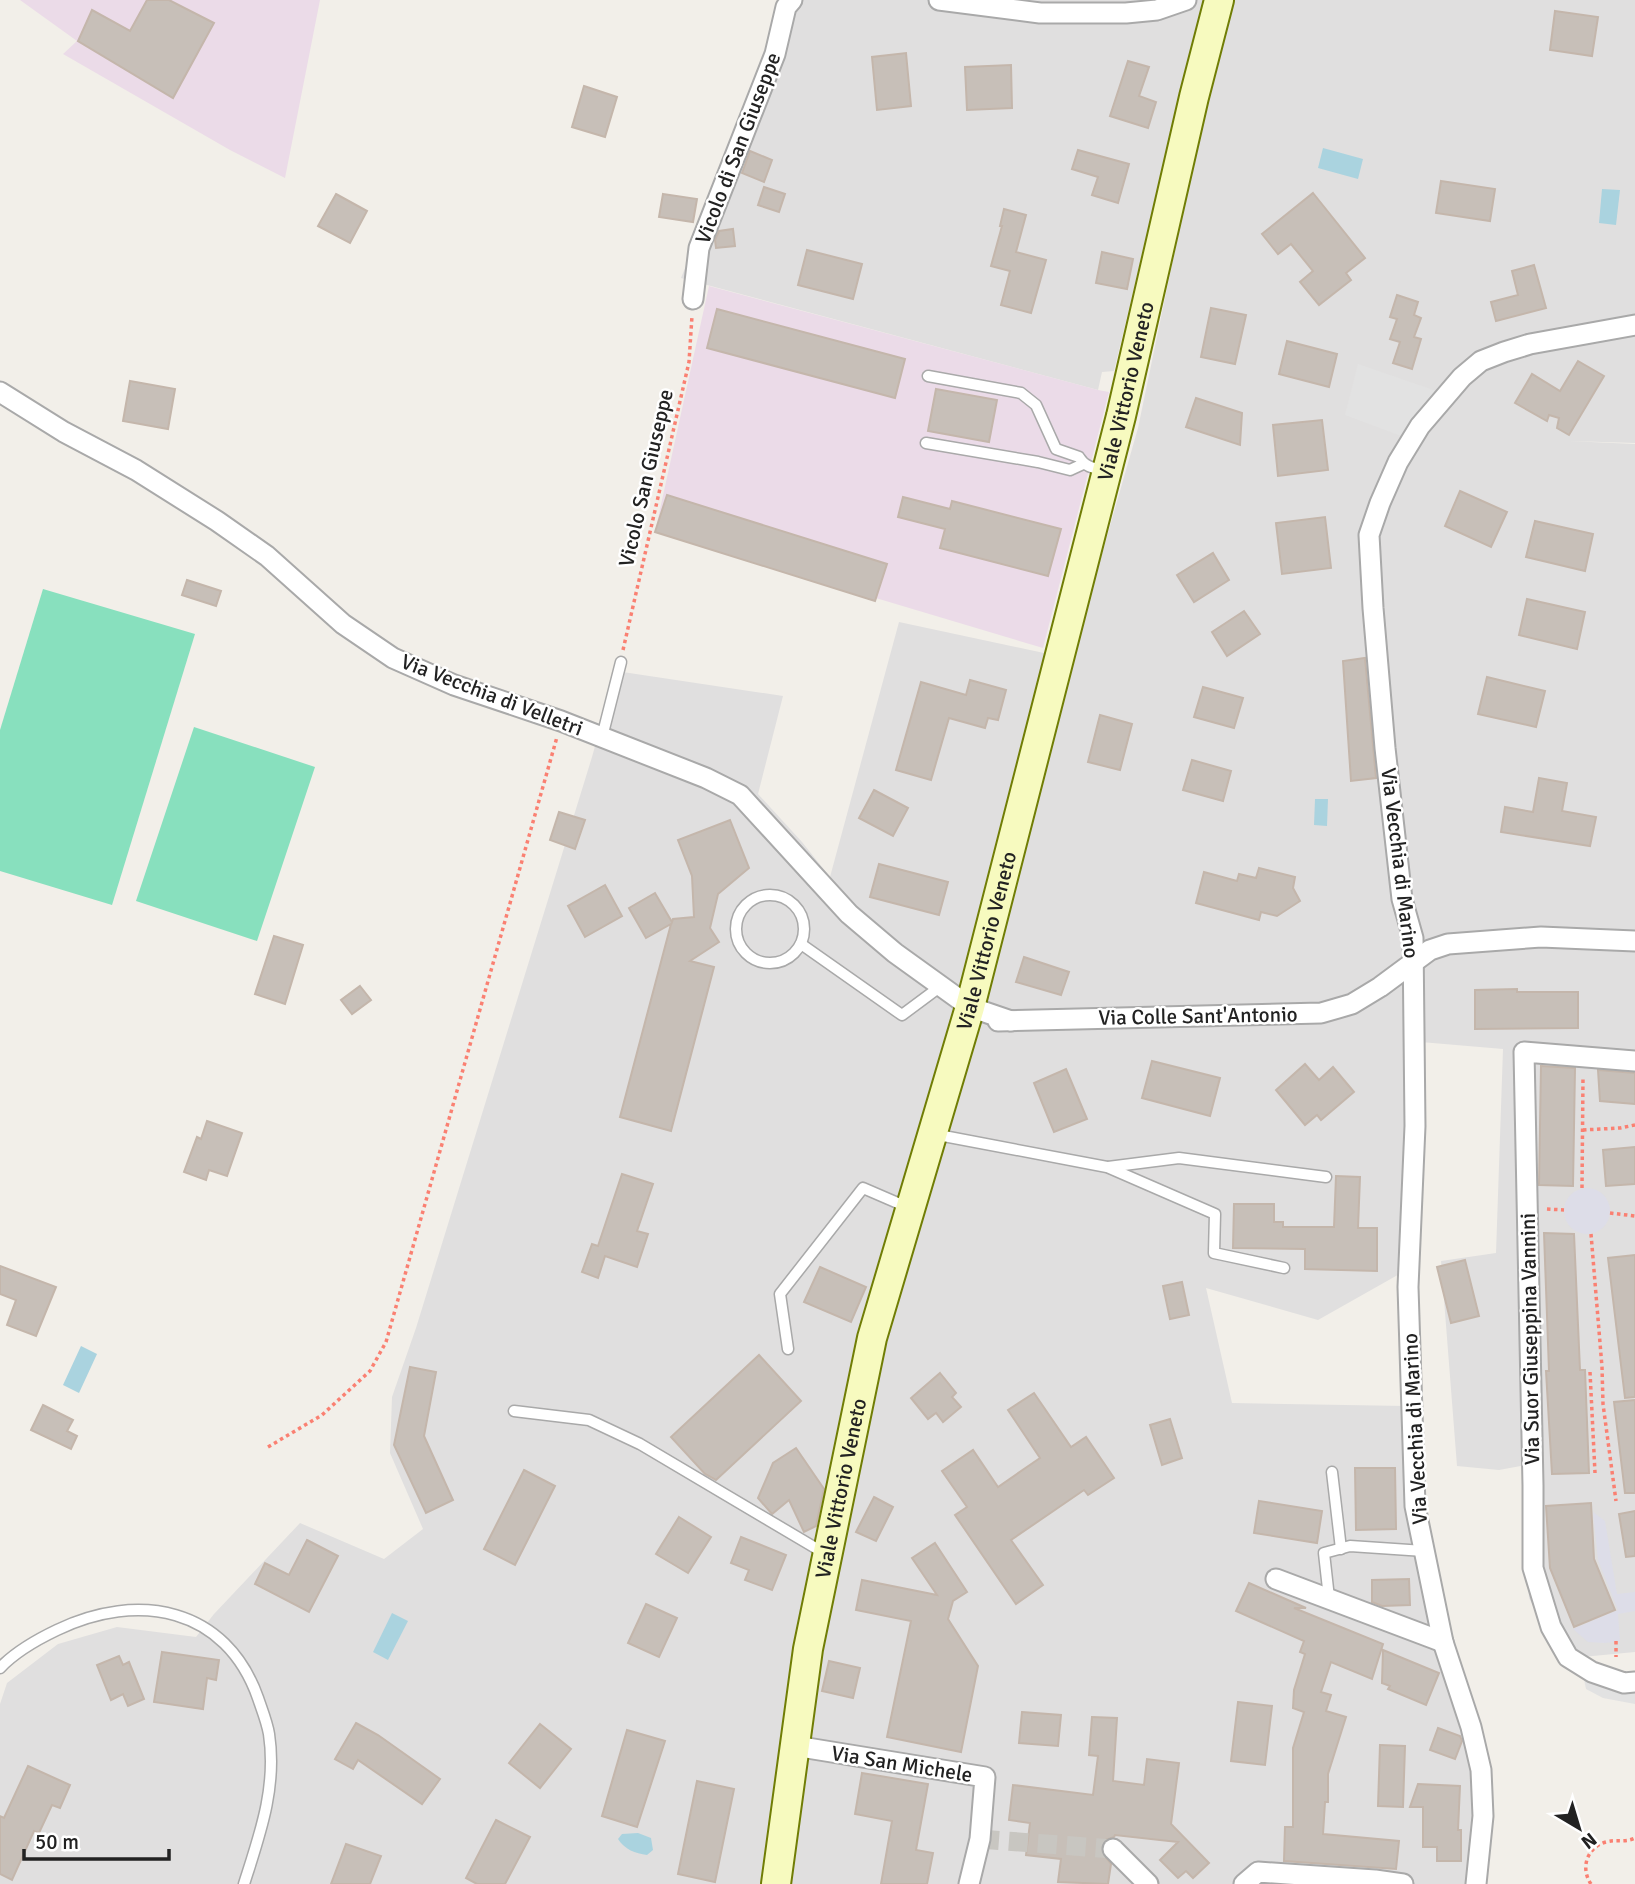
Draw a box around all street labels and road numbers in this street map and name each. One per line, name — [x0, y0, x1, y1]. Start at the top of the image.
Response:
street label: Vicolo di San Giuseppe — [690, 49, 786, 247]
street label: Viale Vittorio Veneto — [1092, 299, 1160, 484]
street label: Vicolo San Giuseppe — [613, 387, 679, 569]
street label: Via Vecchia di Velletri — [397, 648, 587, 742]
street label: Via Vecchia di Marino — [1375, 766, 1425, 960]
street label: Viale Vittorio Veneto — [951, 849, 1022, 1033]
street label: Via Colle Sant'Antonio — [1098, 1001, 1298, 1031]
street label: Via Suor Giuseppina Vannini — [1515, 1213, 1545, 1465]
street label: Via Vecchia di Marino — [1397, 1333, 1433, 1525]
street label: Viale Vittorio Veneto — [810, 1396, 872, 1581]
street label: Via San Michele — [830, 1740, 974, 1788]

